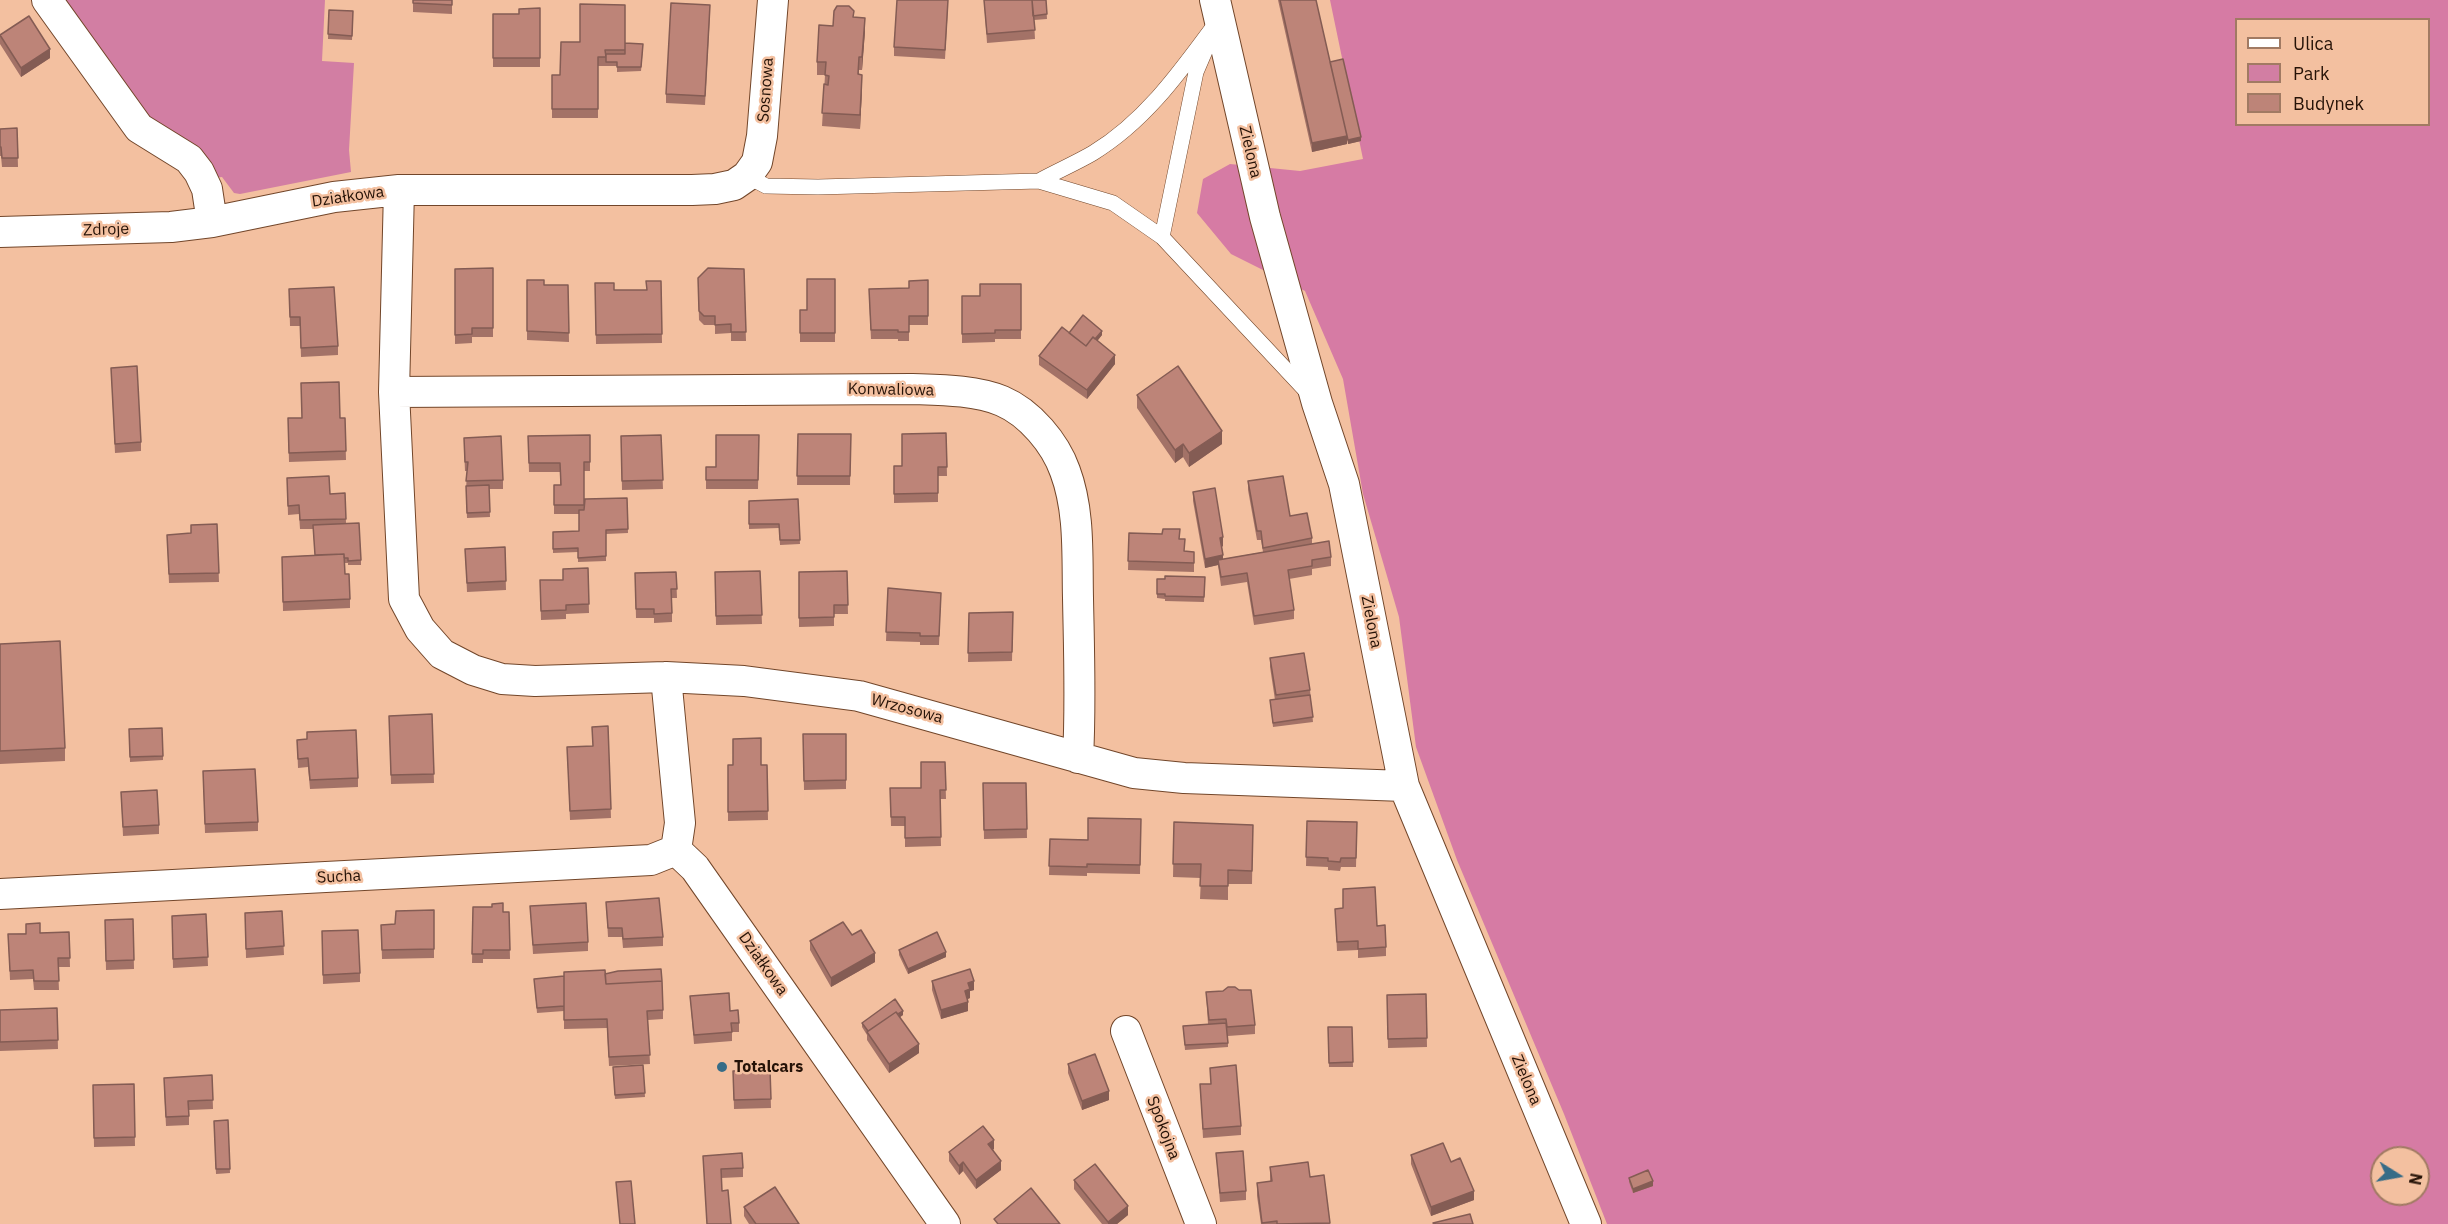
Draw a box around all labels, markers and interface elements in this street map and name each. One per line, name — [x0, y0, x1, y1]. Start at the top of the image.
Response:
legend — [2235, 18, 2430, 126]
text: Ulica — [2293, 32, 2333, 55]
street label: Sosnowa — [754, 57, 778, 123]
text: Park — [2293, 62, 2329, 85]
text: Budynek — [2293, 92, 2364, 115]
street label: Zielona — [1235, 124, 1265, 180]
street label: Działkowa — [311, 182, 385, 212]
street label: Zdroje — [83, 220, 129, 240]
street label: Konwaliowa — [848, 380, 934, 400]
street label: Zielona — [1357, 594, 1385, 650]
street label: Wrzosowa — [869, 690, 945, 728]
street label: Sucha — [316, 866, 362, 888]
street label: Działkowa — [734, 929, 792, 999]
street label: Zielona — [1507, 1052, 1545, 1108]
place label: Totalcars — [734, 1057, 803, 1077]
marker: Totalcars — [715, 1060, 729, 1074]
street label: Spokojna — [1142, 1094, 1184, 1162]
north arrow — [2370, 1146, 2430, 1206]
text: N — [2405, 1171, 2427, 1187]

